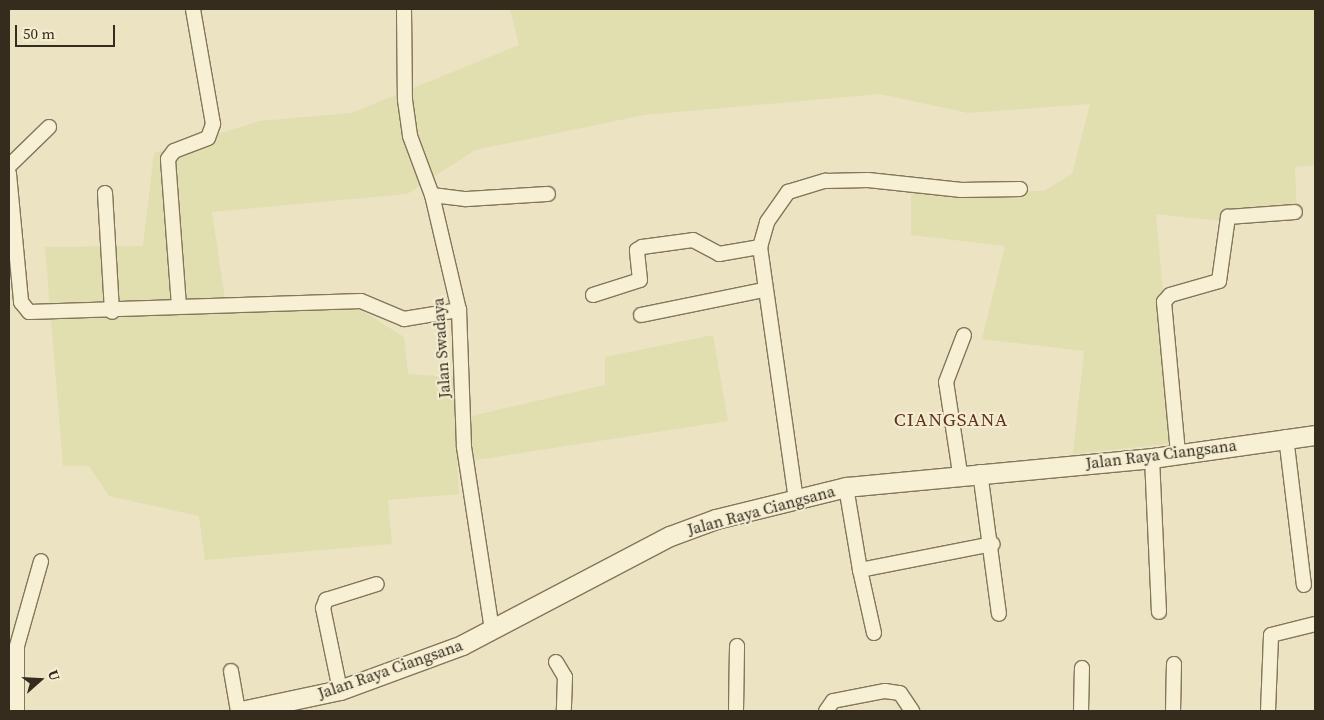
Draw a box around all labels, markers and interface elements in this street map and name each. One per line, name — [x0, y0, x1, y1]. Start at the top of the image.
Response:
scale bar — [18, 15, 118, 47]
text: 50 m — [23, 23, 55, 44]
street label: Jalan Swadaya — [428, 297, 454, 399]
district label: CIANGSANA — [893, 409, 1009, 431]
street label: Jalan Raya Ciangsana — [1085, 435, 1237, 473]
street label: Jalan Raya Ciangsana — [685, 481, 837, 539]
street label: Jalan Raya Ciangsana — [315, 635, 465, 703]
north arrow — [15, 655, 65, 705]
text: U — [43, 667, 65, 683]

